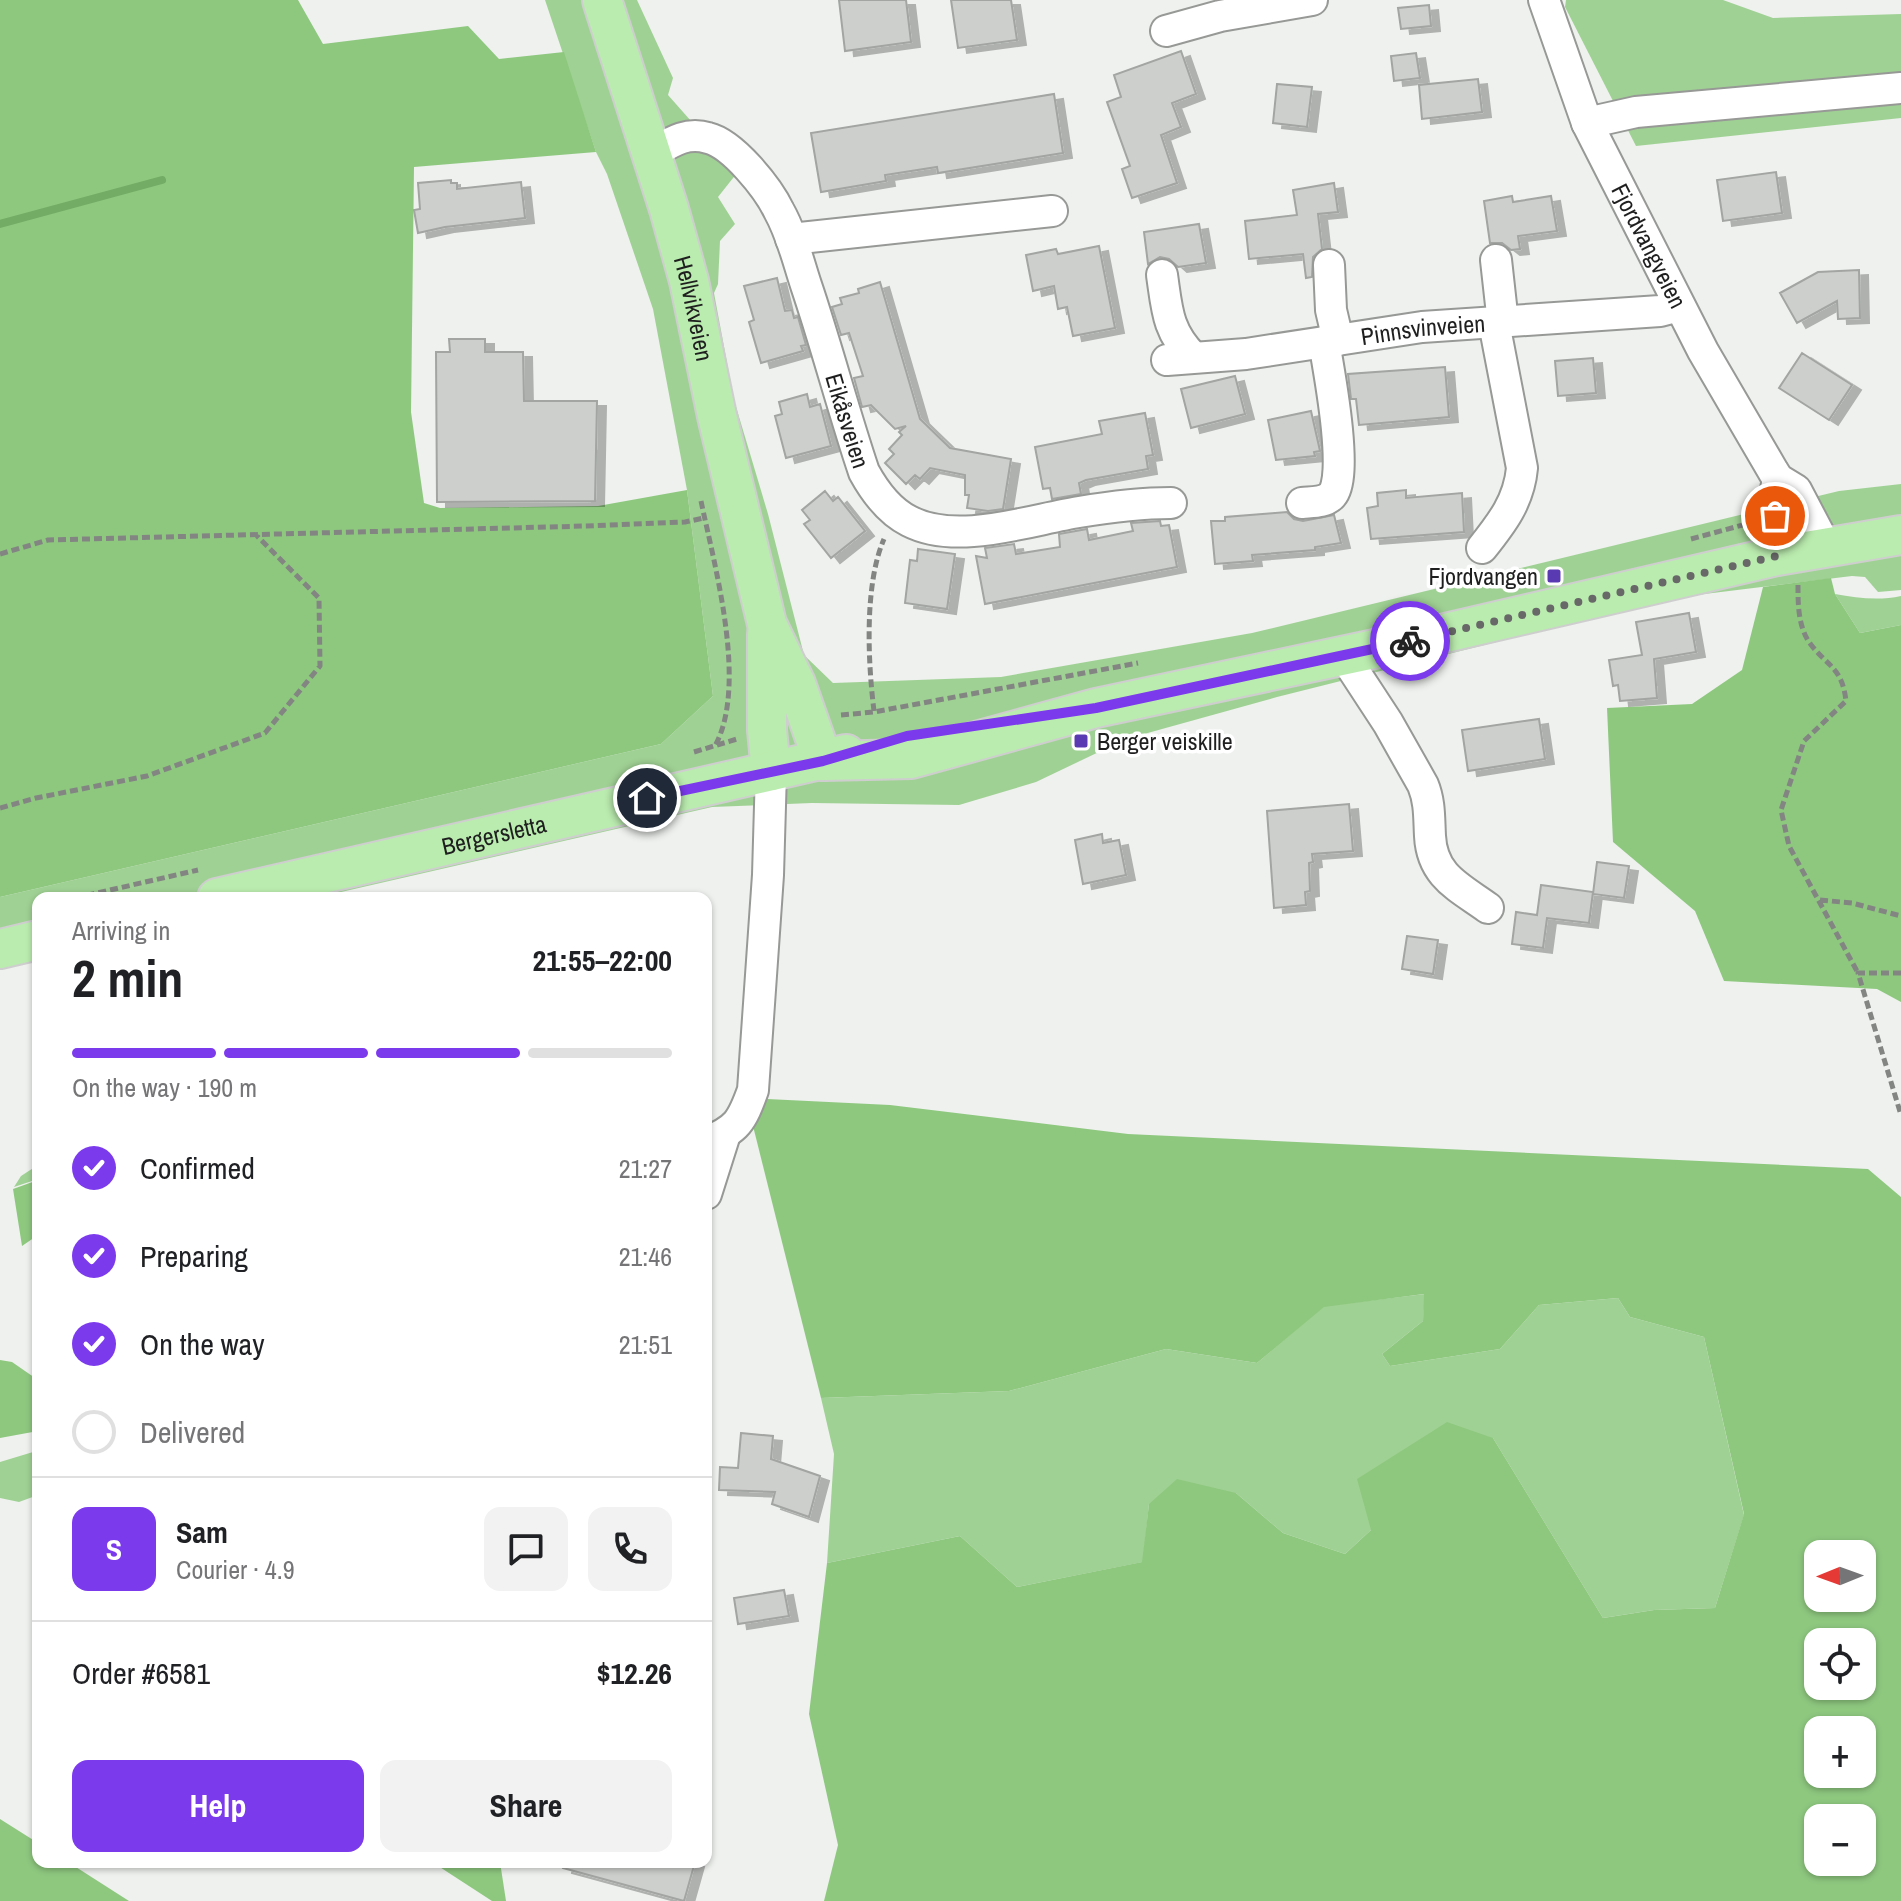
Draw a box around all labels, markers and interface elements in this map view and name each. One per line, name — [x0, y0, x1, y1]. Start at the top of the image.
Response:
street label: Fjordvangveien — [1604, 178, 1694, 313]
street label: Hellvikveien — [667, 252, 721, 364]
street label: Pinnsvinveien — [1359, 307, 1486, 352]
street label: Eikåsveien — [818, 369, 878, 472]
pin — [1741, 482, 1809, 550]
icon: bag — [1753, 494, 1797, 538]
place label: Fjordvangen — [1429, 560, 1538, 592]
marker: Fjordvangen — [1545, 567, 1563, 585]
courier — [1370, 601, 1450, 681]
icon: bike — [1388, 619, 1432, 663]
place label: Berger veiskille — [1097, 725, 1233, 757]
marker: Berger veiskille — [1072, 732, 1090, 750]
pin — [613, 764, 681, 832]
icon: home — [625, 776, 669, 820]
street label: Bergersletta — [438, 807, 549, 862]
text: Arriving in — [72, 913, 170, 948]
text: 21:55–22:00 — [533, 940, 672, 980]
text: 2 min — [72, 943, 183, 1013]
text: On the way · 190 m — [72, 1070, 257, 1105]
icon: check — [72, 1146, 116, 1190]
text: Confirmed — [140, 1148, 255, 1188]
text: 21:27 — [619, 1151, 672, 1186]
icon: check — [72, 1234, 116, 1278]
text: Preparing — [140, 1236, 248, 1276]
text: 21:46 — [619, 1239, 672, 1274]
icon: check — [72, 1322, 116, 1366]
text: On the way — [140, 1324, 264, 1364]
text: 21:51 — [619, 1327, 672, 1362]
text: Delivered — [140, 1412, 245, 1452]
button: chat — [484, 1507, 568, 1591]
button: phone — [588, 1507, 672, 1591]
text: Sam — [176, 1512, 228, 1552]
text: S — [106, 1529, 122, 1569]
north arrow — [1804, 1540, 1876, 1612]
map controls — [1804, 1540, 1876, 1876]
text: Courier · 4.9 — [176, 1552, 295, 1587]
button: locate — [1804, 1628, 1876, 1700]
text: Order #6581 — [72, 1653, 210, 1693]
text: $12.26 — [597, 1653, 672, 1693]
button: + — [1804, 1716, 1876, 1788]
button: Help — [72, 1760, 364, 1852]
button: Share — [380, 1760, 672, 1852]
button: − — [1804, 1804, 1876, 1876]

